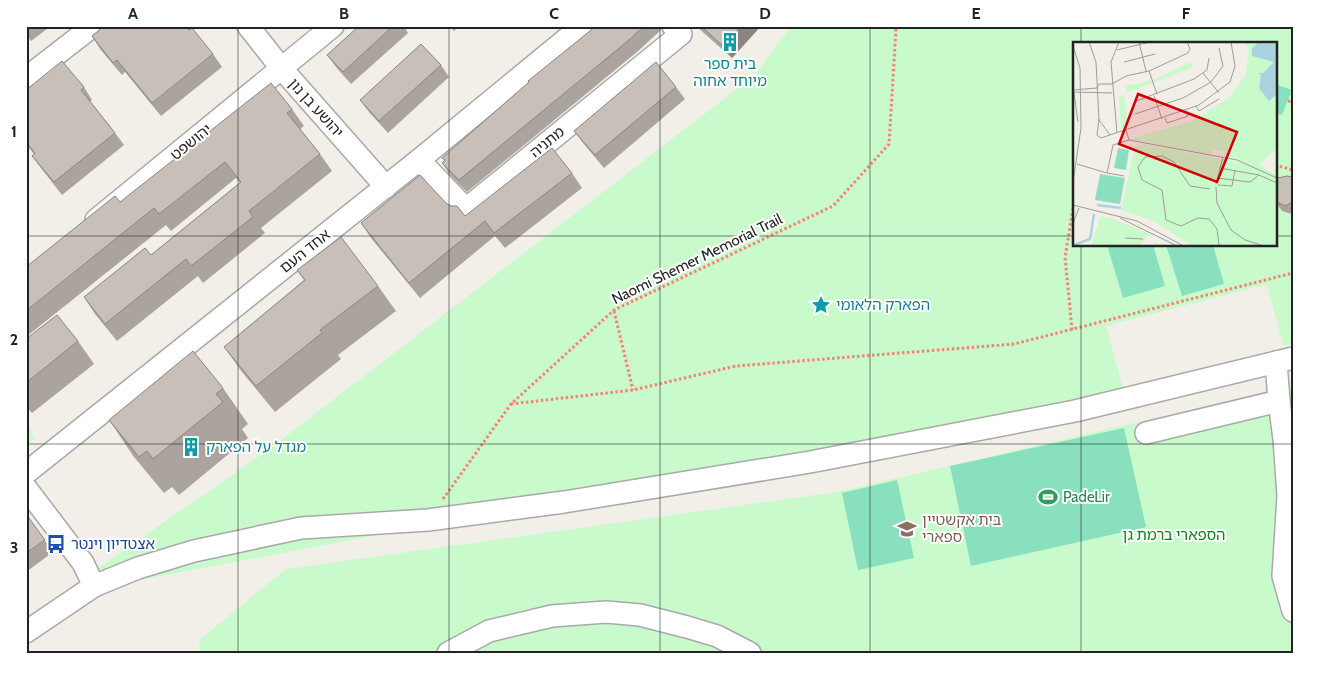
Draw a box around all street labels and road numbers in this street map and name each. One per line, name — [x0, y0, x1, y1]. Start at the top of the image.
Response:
street label: יהושע בן נון — [285, 75, 347, 141]
street label: יהושפט — [167, 120, 215, 164]
street label: מתניה — [526, 123, 568, 161]
street label: Naomi Shemer Memorial Trail — [609, 210, 786, 308]
street label: אחד העם — [276, 225, 334, 277]

